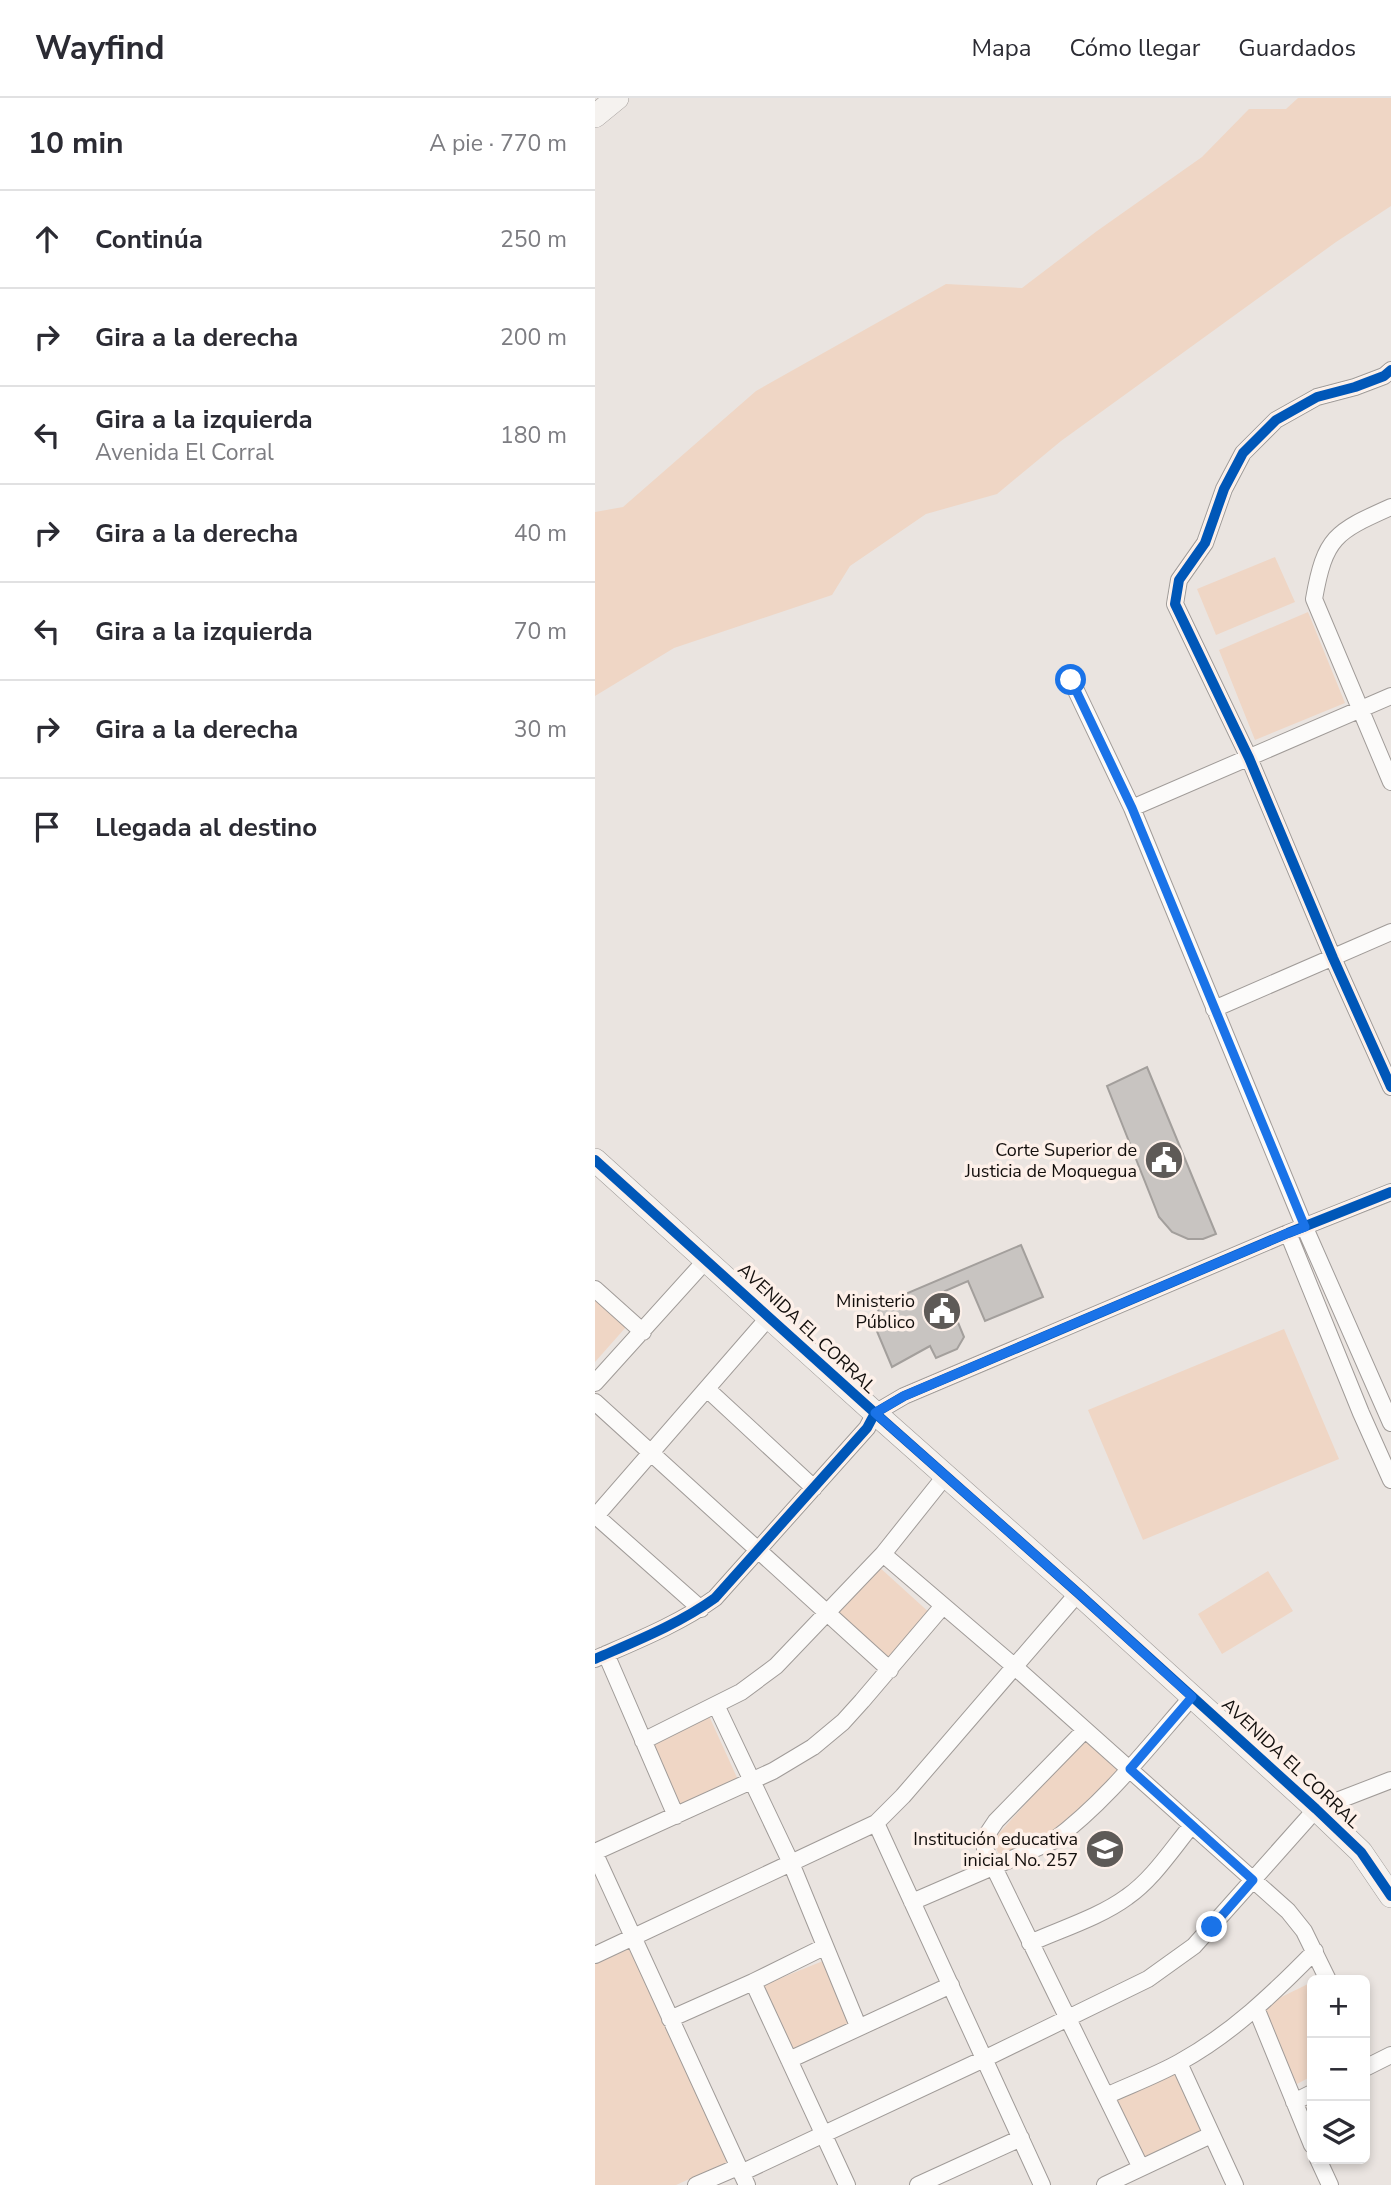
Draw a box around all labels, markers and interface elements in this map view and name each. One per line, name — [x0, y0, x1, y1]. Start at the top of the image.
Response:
text: Wayfind — [35, 26, 165, 71]
text: Mapa — [971, 32, 1031, 64]
text: Cómo llegar — [1069, 32, 1200, 64]
text: Guardados — [1238, 32, 1356, 64]
text: 10 min — [28, 123, 124, 164]
text: A pie · 770 m — [429, 128, 567, 159]
icon: ahead — [28, 220, 66, 258]
text: Continúa — [95, 222, 203, 257]
text: 250 m — [500, 224, 567, 255]
icon: right — [28, 318, 66, 356]
text: Gira a la derecha — [95, 320, 298, 355]
text: 200 m — [500, 322, 567, 353]
text: Gira a la izquierda — [95, 402, 313, 437]
icon: left — [28, 416, 66, 454]
text: 180 m — [500, 420, 567, 451]
text: Avenida El Corral — [95, 437, 274, 468]
icon: right — [28, 514, 66, 552]
text: Gira a la derecha — [95, 516, 298, 551]
text: 40 m — [514, 518, 567, 549]
icon: left — [28, 612, 66, 650]
text: Gira a la izquierda — [95, 614, 313, 649]
text: 70 m — [514, 616, 567, 647]
route start — [1055, 664, 1086, 695]
icon: right — [28, 710, 66, 748]
text: Gira a la derecha — [95, 712, 298, 747]
text: 30 m — [514, 714, 567, 745]
icon: arrive — [28, 808, 66, 846]
text: Llegada al destino — [95, 810, 317, 845]
place label: Corte Superior de Justicia de Moquegua — [964, 1138, 1137, 1183]
public building icon: Corte Superior de Justicia de Moquegua — [1143, 1139, 1185, 1181]
street label: AVENIDA EL CORRAL — [733, 1257, 882, 1399]
place label: Ministerio Público — [836, 1289, 915, 1334]
public building icon: Ministerio Público — [921, 1290, 963, 1332]
street label: AVENIDA EL CORRAL — [1217, 1692, 1366, 1834]
place label: Institución educativa inicial No. 257 — [913, 1827, 1078, 1872]
school or university icon: Institución educativa inicial No. 257 — [1084, 1828, 1126, 1870]
route end — [1196, 1911, 1227, 1942]
map controls — [1307, 1975, 1370, 2164]
button: + — [1307, 1975, 1370, 2038]
button: − — [1307, 2038, 1370, 2101]
button: layers — [1307, 2101, 1370, 2164]

